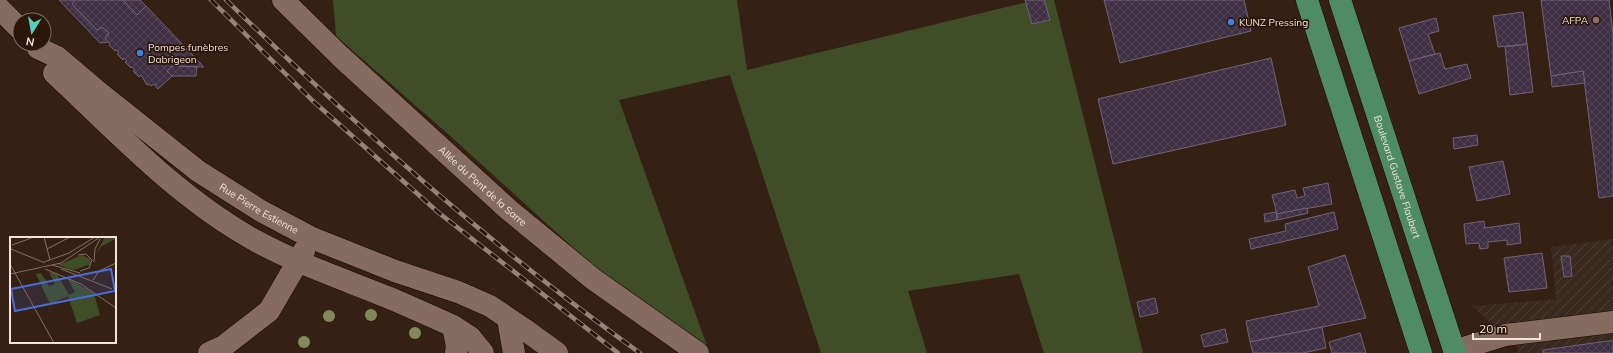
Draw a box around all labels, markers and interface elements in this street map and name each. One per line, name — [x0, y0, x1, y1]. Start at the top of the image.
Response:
north arrow — [12, 12, 52, 52]
place label: AFPA — [1562, 14, 1589, 27]
marker: AFPA — [1591, 15, 1601, 25]
place label: KUNZ Pressing — [1239, 16, 1308, 29]
marker: KUNZ Pressing — [1226, 17, 1236, 27]
text: N — [25, 34, 36, 49]
place label: Pompes funèbres Dabrigeon — [148, 41, 228, 66]
marker: Pompes funèbres Dabrigeon — [135, 48, 145, 58]
street label: Boulevard Gustave Flaubert — [1371, 114, 1424, 241]
street label: Allée du Pont de la Sarre — [436, 143, 530, 229]
street label: Rue Pierre Estienne — [217, 180, 301, 236]
inset map — [10, 237, 116, 343]
scale bar — [1473, 315, 1540, 341]
text: 20 m — [1479, 321, 1507, 336]

